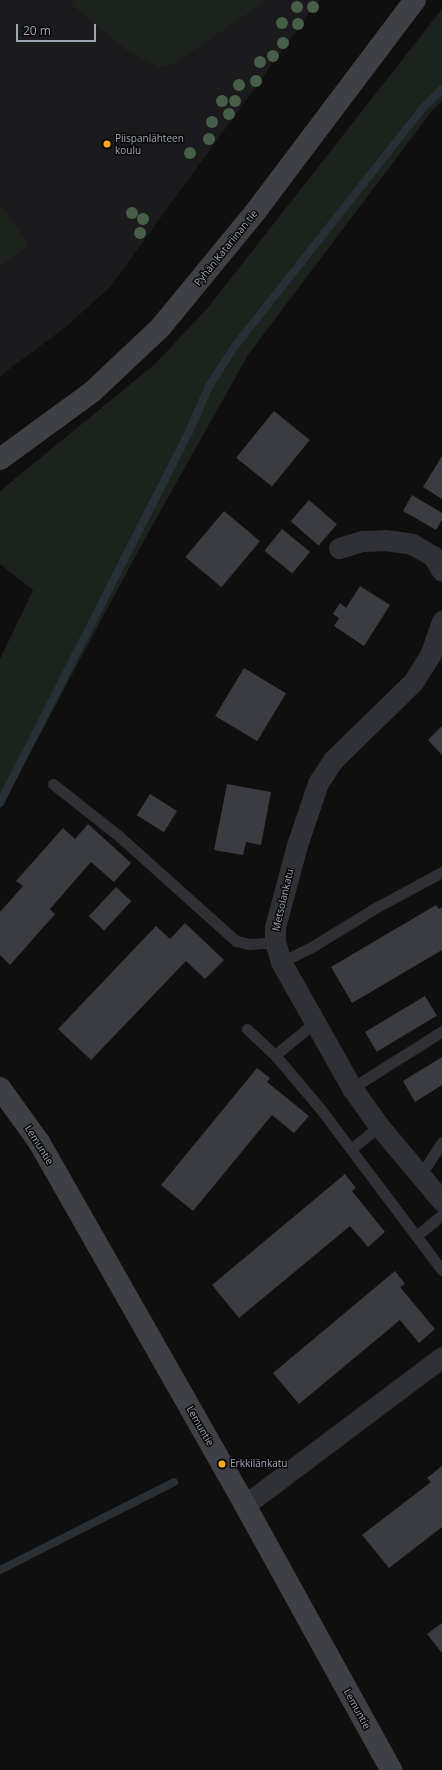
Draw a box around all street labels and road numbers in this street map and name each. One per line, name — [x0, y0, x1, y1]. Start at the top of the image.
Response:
street label: Pyhän Katariinan tie — [192, 208, 260, 288]
street label: Metsolankatu — [270, 868, 296, 932]
street label: Lemuntie — [22, 1123, 56, 1167]
street label: Lemuntie — [184, 1404, 216, 1448]
street label: Lemuntie — [341, 1687, 373, 1731]

